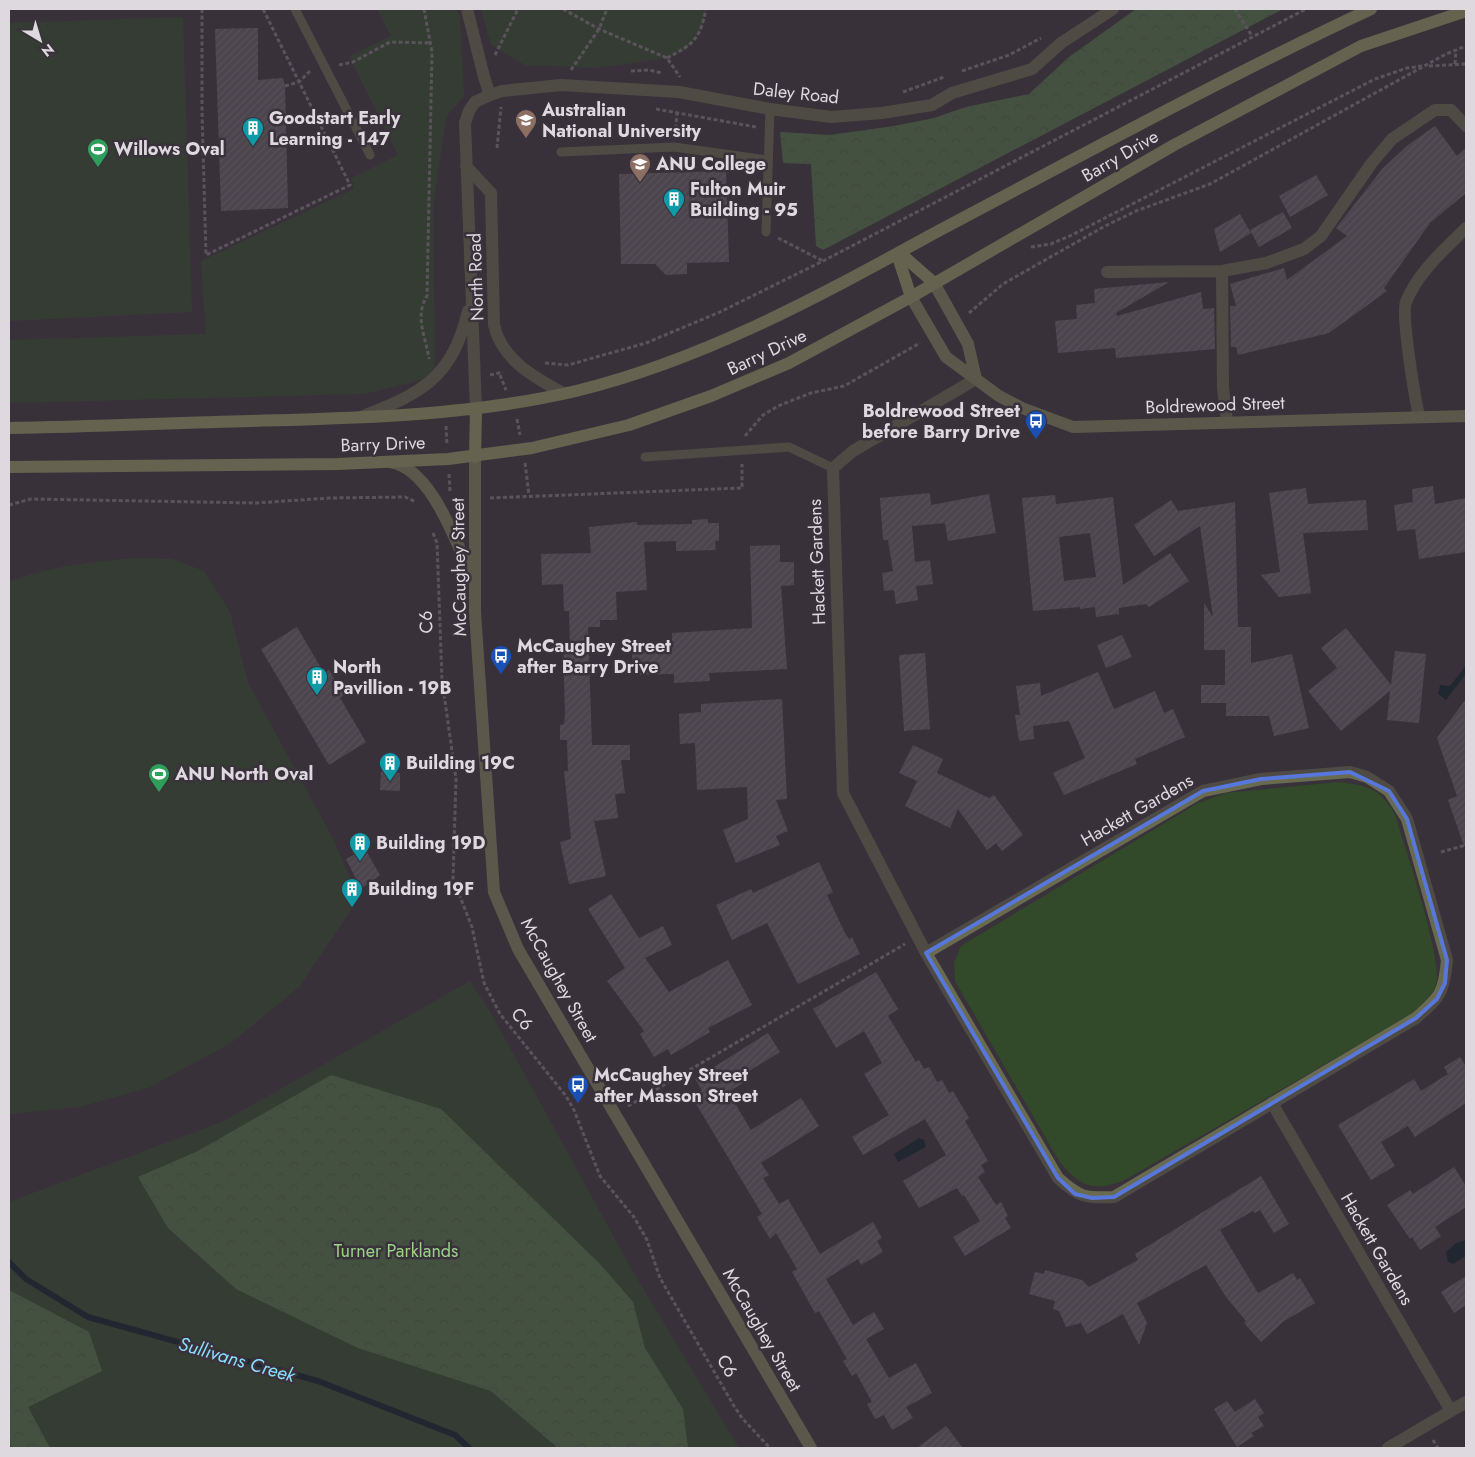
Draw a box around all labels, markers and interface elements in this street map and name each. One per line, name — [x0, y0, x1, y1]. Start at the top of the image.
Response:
north arrow — [15, 15, 65, 65]
text: N — [37, 39, 59, 62]
street label: Daley Road — [752, 76, 840, 110]
place label: Australian National University — [541, 97, 701, 144]
place label: Goodstart Early Learning - 147 — [269, 105, 401, 152]
school or university icon: Australian National University — [514, 108, 538, 139]
building icon: Goodstart Early Learning - 147 — [241, 116, 265, 147]
street label: Barry Drive — [1077, 124, 1163, 188]
place label: Willows Oval — [114, 136, 225, 162]
sports icon: Willows Oval — [86, 137, 110, 168]
place label: ANU College — [655, 151, 766, 177]
school or university icon: ANU College — [628, 152, 652, 183]
place label: Fulton Muir Building - 95 — [690, 176, 798, 223]
building icon: Fulton Muir Building - 95 — [662, 187, 686, 218]
street label: North Road — [461, 233, 491, 321]
street label: Barry Drive — [723, 322, 811, 382]
street label: Boldrewood Street — [1145, 390, 1286, 420]
place label: Boldrewood Street before Barry Drive — [862, 398, 1020, 445]
bus stop icon: Boldrewood Street before Barry Drive — [1024, 409, 1048, 440]
street label: Barry Drive — [340, 430, 426, 458]
street label: McCaughey Street — [445, 497, 473, 637]
street label: Hackett Gardens — [802, 499, 832, 625]
street label: C6 — [413, 610, 439, 634]
place label: McCaughey Street after Barry Drive — [517, 633, 671, 680]
bus stop icon: McCaughey Street after Barry Drive — [489, 644, 513, 675]
place label: North Pavillion - 19B — [333, 654, 451, 701]
building icon: North Pavillion - 19B — [305, 665, 329, 696]
place label: Building 19C — [406, 750, 515, 776]
building icon: Building 19C — [378, 751, 402, 782]
place label: ANU North Oval — [174, 761, 313, 787]
sports icon: ANU North Oval — [147, 762, 171, 793]
street label: Hackett Gardens — [1076, 767, 1198, 853]
place label: Building 19D — [376, 830, 485, 856]
building icon: Building 19D — [348, 831, 372, 862]
place label: Building 19F — [368, 876, 474, 902]
building icon: Building 19F — [340, 877, 364, 908]
street label: McCaughey Street — [514, 913, 604, 1048]
street label: C6 — [505, 1002, 539, 1036]
place label: McCaughey Street after Masson Street — [594, 1062, 758, 1109]
bus stop icon: McCaughey Street after Masson Street — [566, 1073, 590, 1104]
street label: Hackett Gardens — [1334, 1188, 1420, 1310]
park label: Turner Parklands — [334, 1238, 458, 1264]
street label: McCaughey Street — [716, 1263, 808, 1397]
water label: Sullivans Creek — [175, 1330, 299, 1389]
street label: C6 — [710, 1350, 744, 1382]

